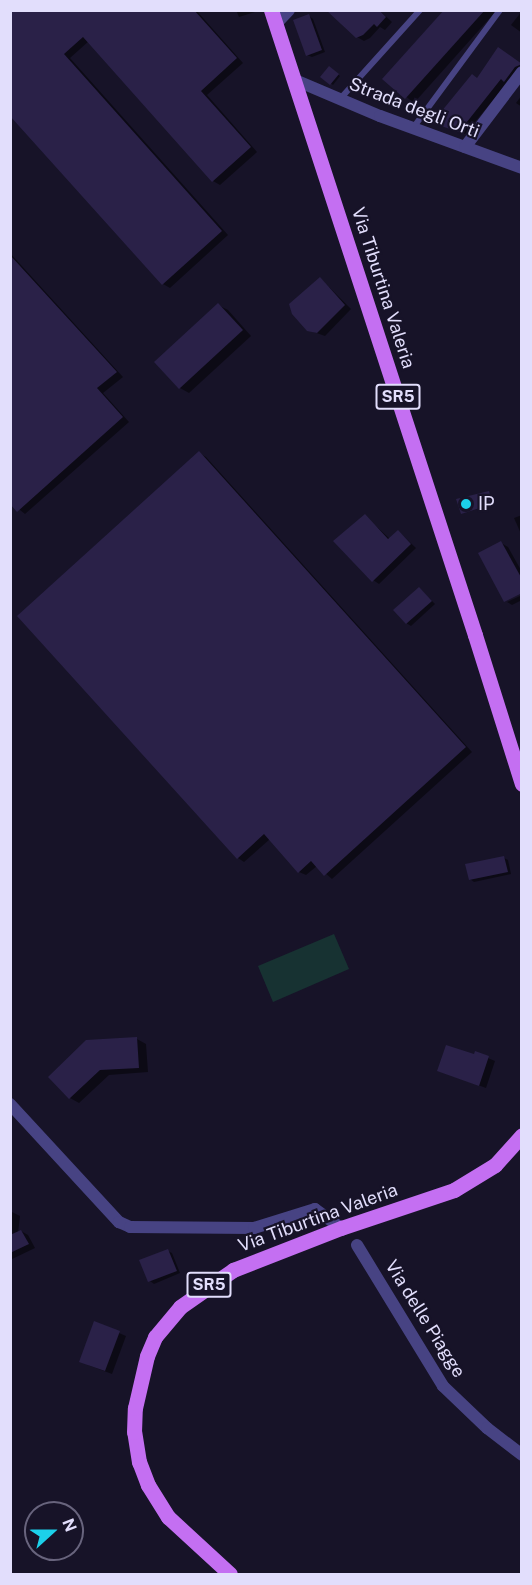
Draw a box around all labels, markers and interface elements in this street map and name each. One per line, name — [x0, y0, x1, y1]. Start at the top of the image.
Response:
street label: Strada degli Orti — [346, 73, 482, 143]
street label: Via Tiburtina Valeria — [347, 205, 419, 371]
road number: SR5 — [376, 384, 420, 410]
place label: IP — [478, 493, 495, 515]
marker: IP — [459, 497, 473, 511]
street label: Via Tiburtina Valeria — [235, 1179, 401, 1257]
street label: Via delle Piagge — [380, 1256, 470, 1382]
road number: SR5 — [186, 1272, 232, 1298]
north arrow — [24, 1501, 84, 1561]
text: N — [58, 1516, 81, 1534]

